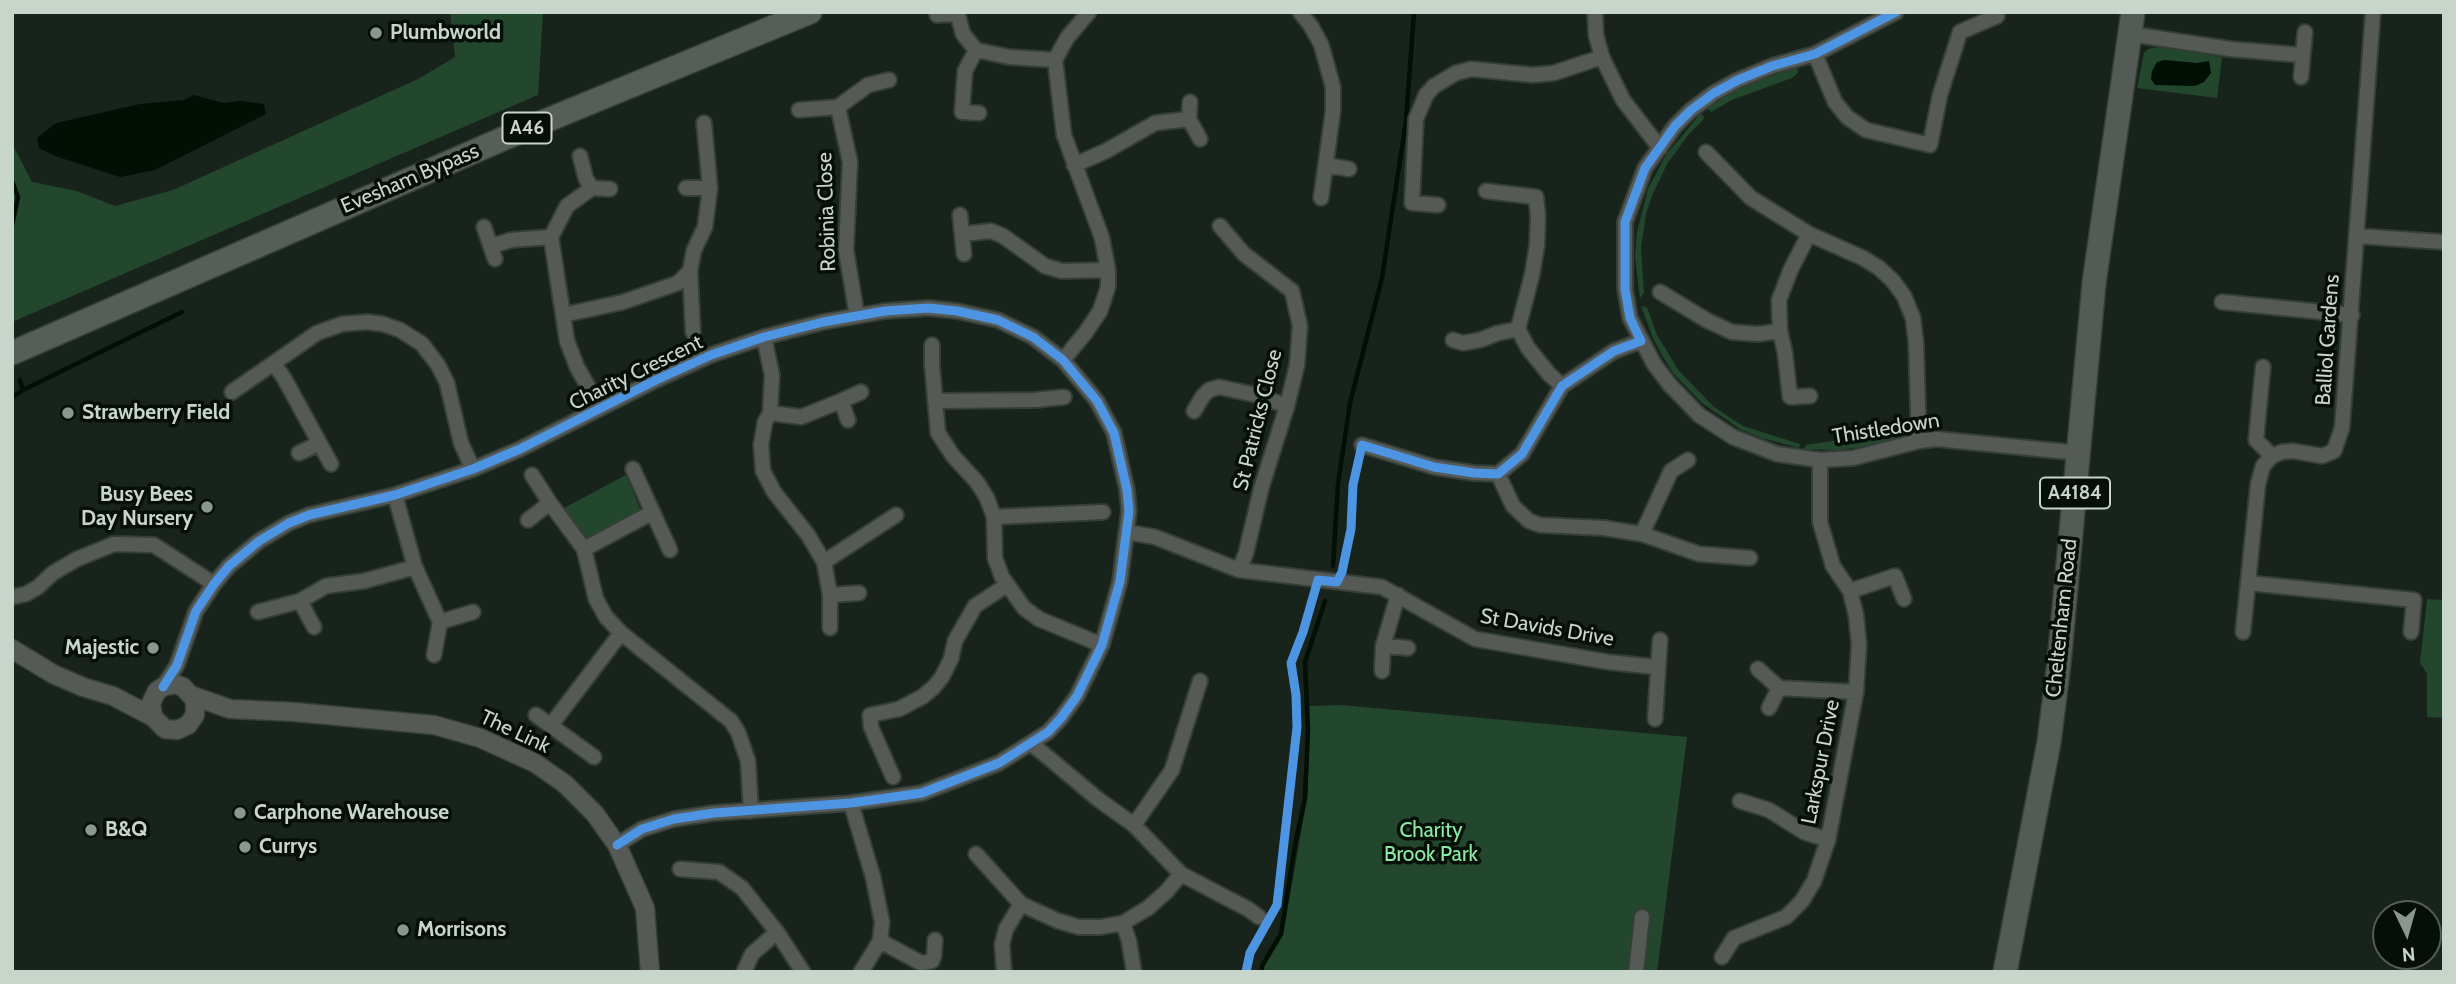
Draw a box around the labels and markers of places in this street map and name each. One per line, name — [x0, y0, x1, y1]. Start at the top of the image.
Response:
place label: Plumbworld — [390, 20, 501, 46]
marker: Plumbworld — [368, 25, 384, 41]
place label: Strawberry Field — [82, 400, 230, 426]
marker: Strawberry Field — [60, 405, 76, 421]
place label: Busy Bees Day Nursery — [81, 482, 193, 532]
marker: Busy Bees Day Nursery — [199, 499, 215, 515]
place label: Majestic — [65, 635, 139, 661]
marker: Majestic — [145, 640, 161, 656]
place label: Carphone Warehouse — [254, 800, 449, 826]
marker: Carphone Warehouse — [232, 805, 248, 821]
place label: B&Q — [105, 817, 147, 843]
marker: B&Q — [83, 822, 99, 838]
place label: Currys — [259, 834, 317, 860]
marker: Currys — [237, 839, 253, 855]
place label: Morrisons — [417, 917, 506, 943]
marker: Morrisons — [395, 922, 411, 938]

